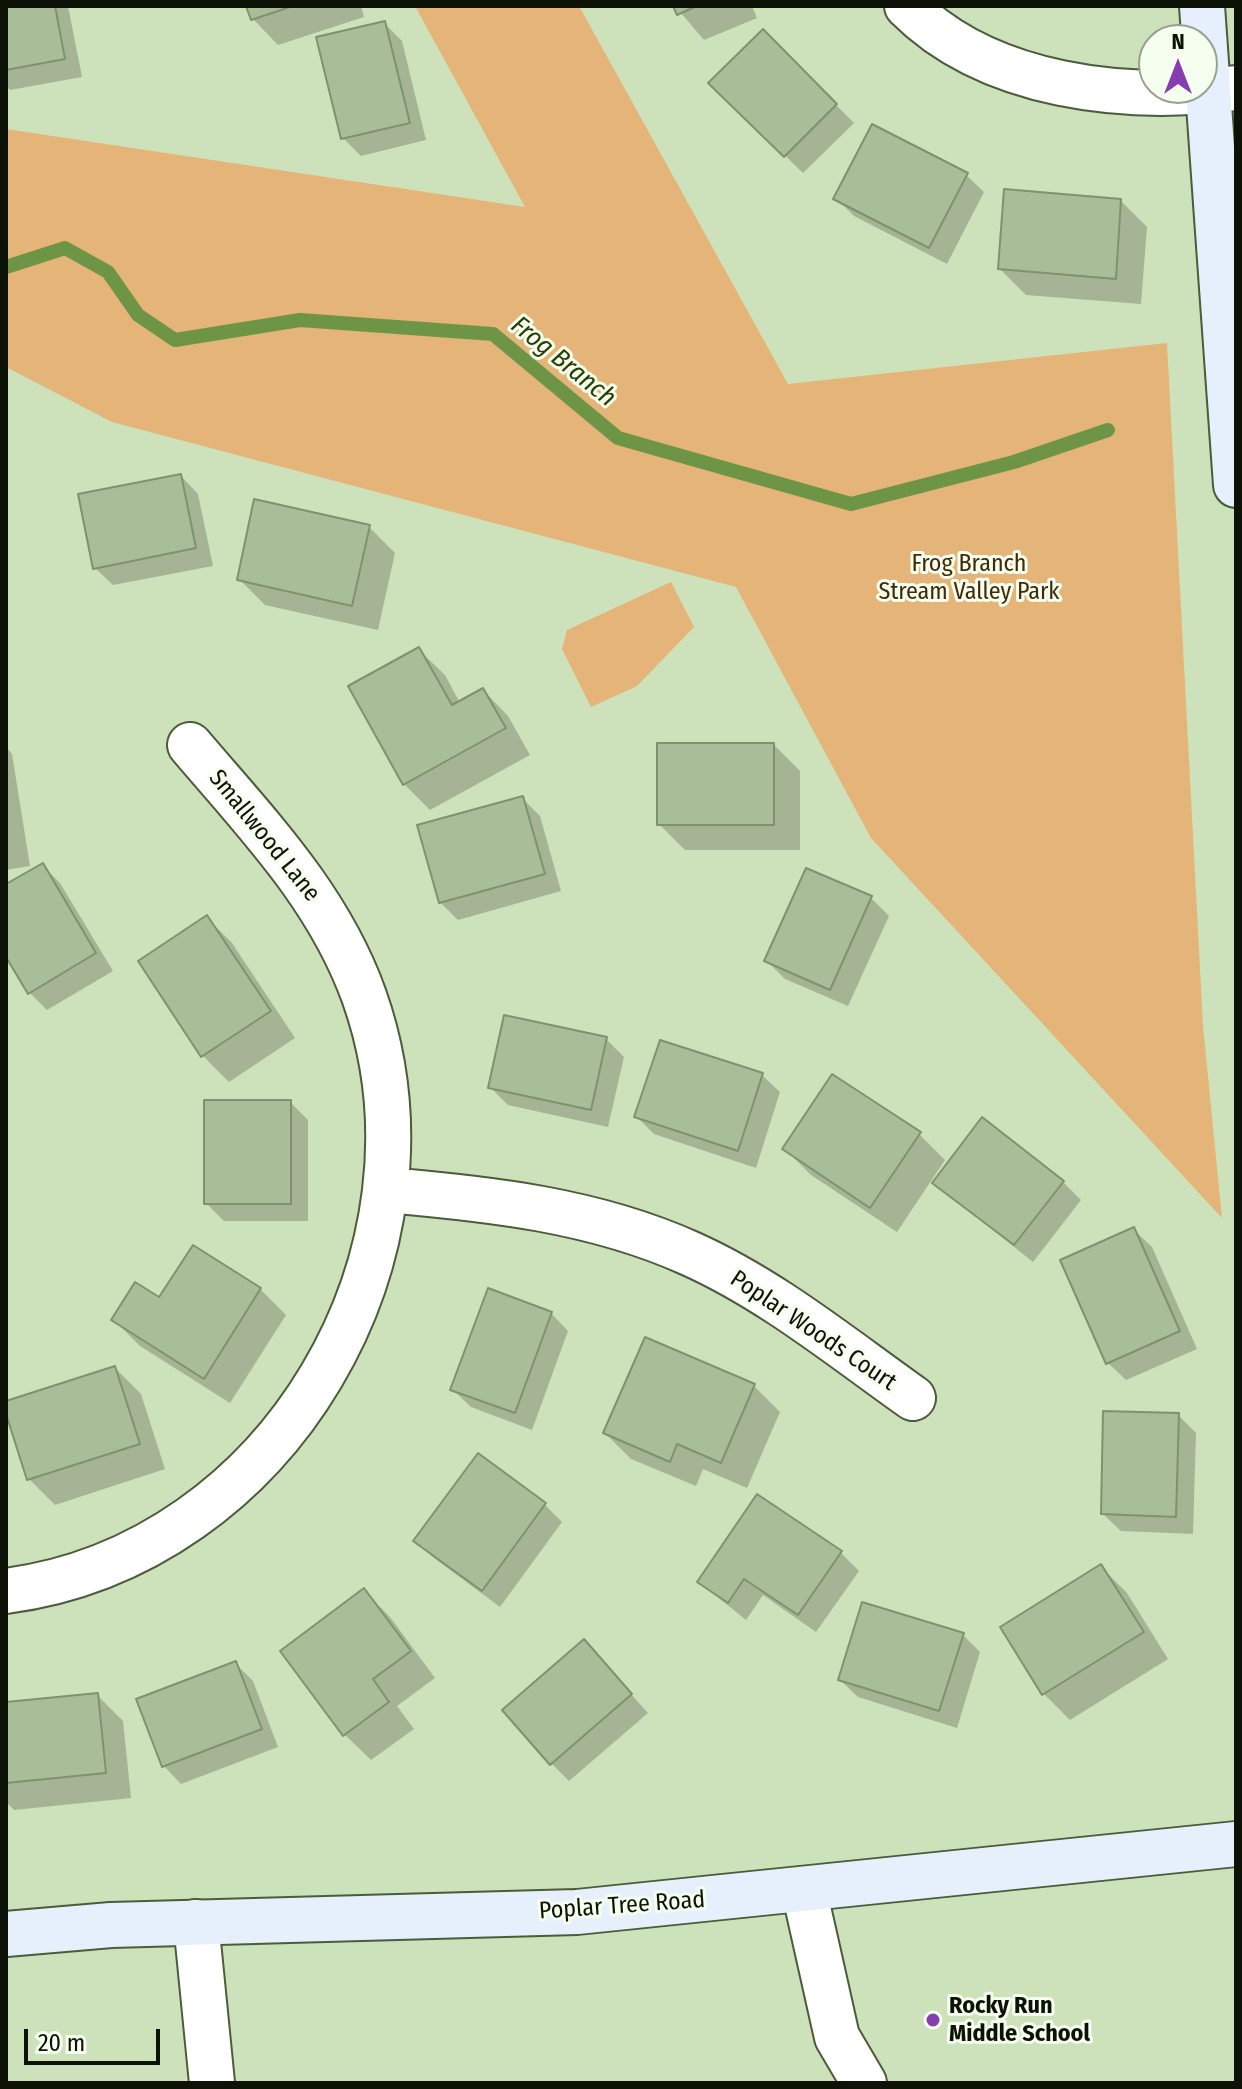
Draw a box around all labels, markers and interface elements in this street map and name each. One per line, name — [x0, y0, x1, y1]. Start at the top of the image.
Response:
north arrow — [1138, 24, 1218, 104]
text: N — [1171, 28, 1185, 55]
water label: Frog Branch — [504, 310, 622, 414]
park label: Frog Branch Stream Valley Park — [878, 550, 1060, 606]
street label: Smallwood Lane — [202, 764, 326, 908]
street label: Poplar Woods Court — [725, 1265, 901, 1397]
street label: Poplar Tree Road — [538, 1886, 706, 1926]
place label: Rocky Run Middle School — [949, 1992, 1090, 2048]
marker: Rocky Run Middle School — [924, 2011, 942, 2029]
scale bar — [28, 2013, 164, 2063]
text: 20 m — [38, 2029, 85, 2057]

